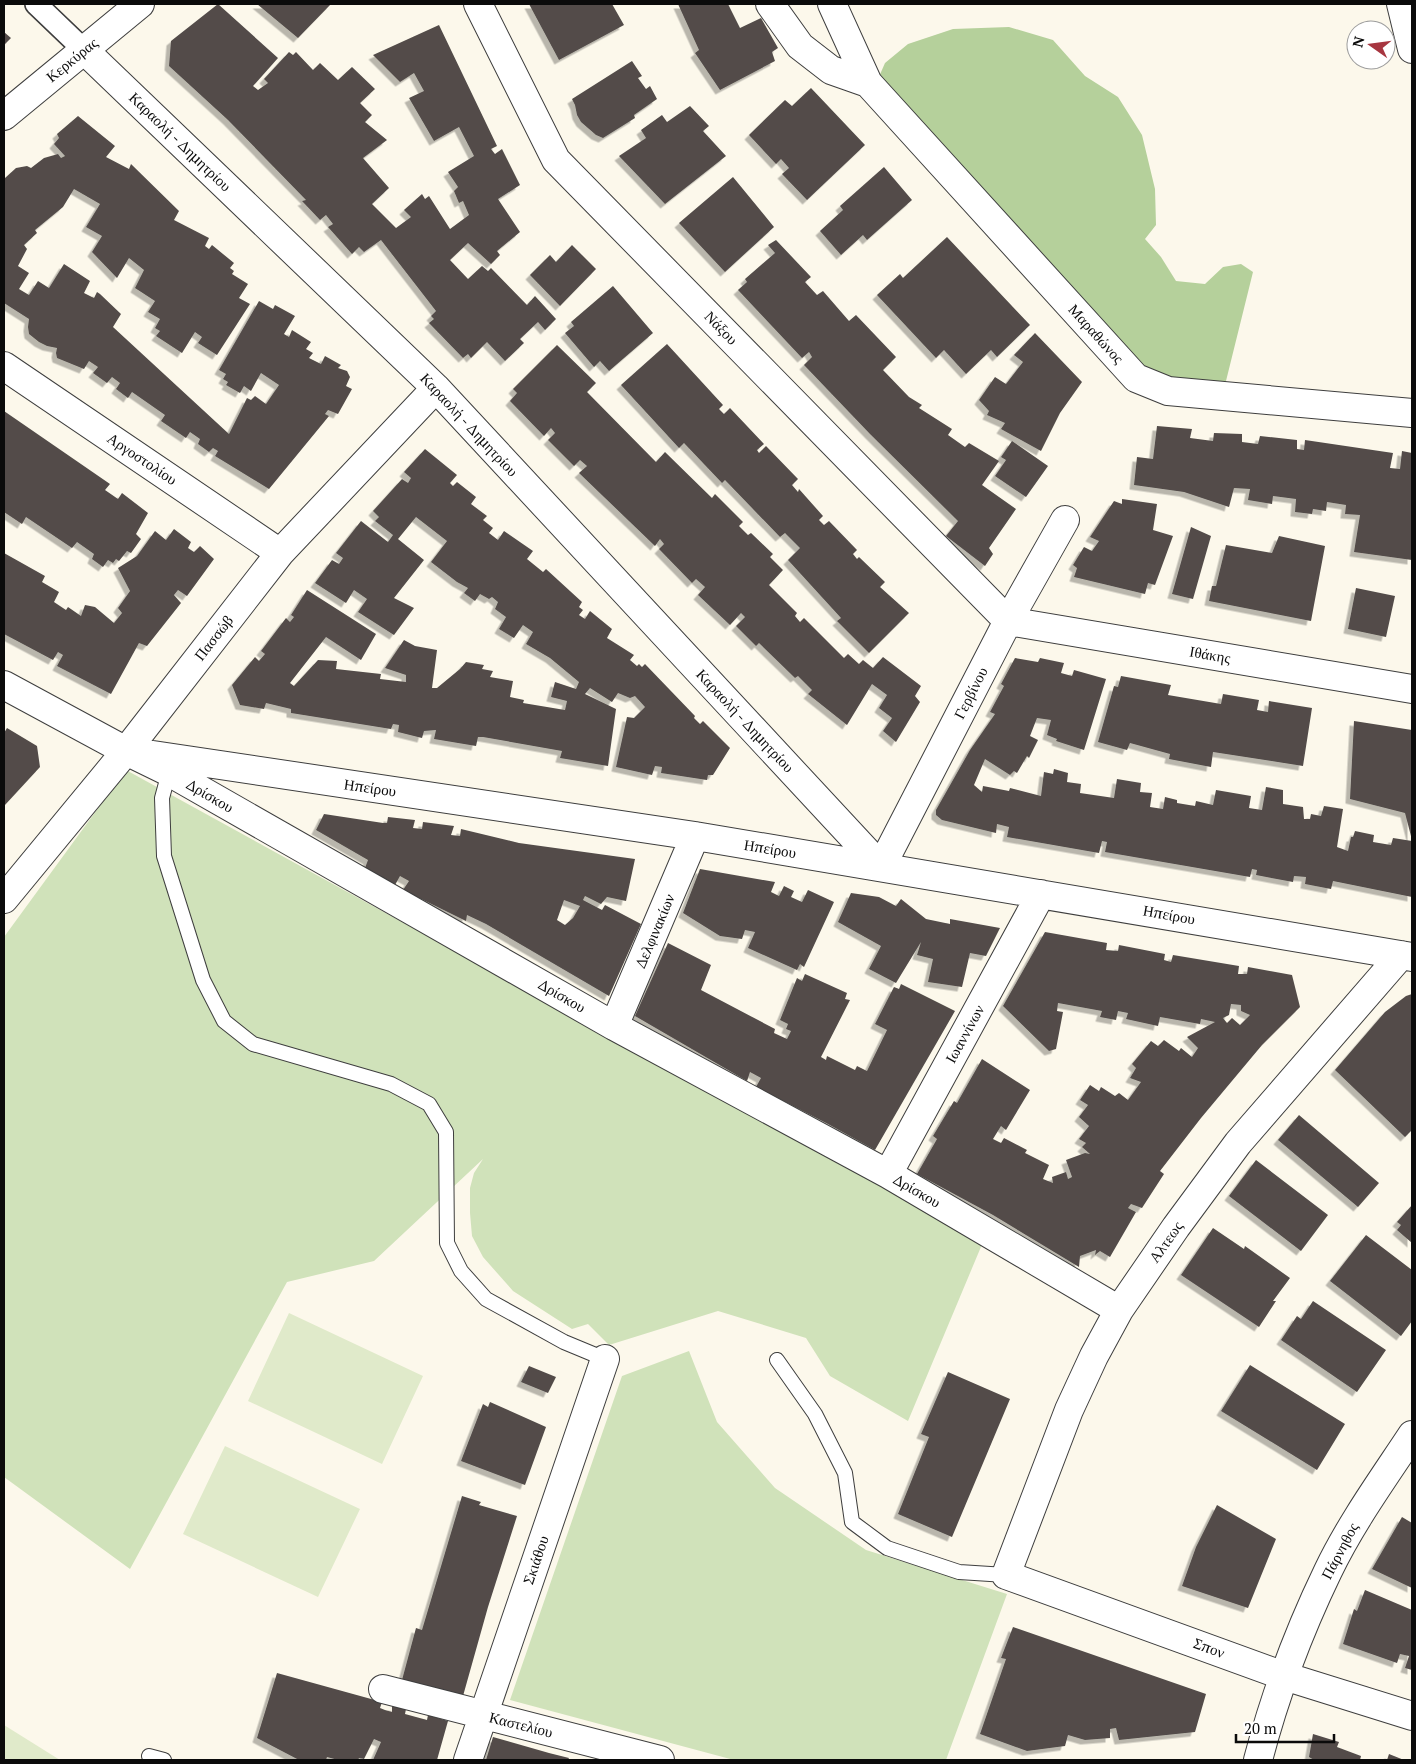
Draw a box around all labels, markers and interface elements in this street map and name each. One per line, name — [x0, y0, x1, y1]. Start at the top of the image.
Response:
north arrow — [1346, 20, 1396, 70]
street label: Κερκύρας — [41, 32, 101, 86]
text: N — [1347, 34, 1368, 49]
street label: Καραολή - Δημητρίου — [125, 87, 236, 195]
street label: Μαραθώνος — [1065, 299, 1129, 367]
street label: Νάξου — [701, 306, 743, 349]
street label: Καραολή - Δημητρίου — [416, 368, 523, 480]
street label: Αργοστολίου — [104, 427, 181, 489]
street label: Πασσώβ — [189, 611, 237, 664]
street label: Ιθάκης — [1188, 641, 1232, 667]
street label: Γερβίνου — [949, 663, 992, 722]
street label: Καραολή - Δημητρίου — [692, 664, 799, 776]
street label: Ηπείρου — [343, 773, 398, 801]
street label: Δρίσκου — [183, 774, 238, 817]
street label: Ηπείρου — [743, 834, 798, 862]
street label: Δελφινακίων — [629, 890, 679, 971]
street label: Ηπείρου — [1141, 900, 1197, 928]
street label: Δρίσκου — [535, 974, 590, 1017]
street label: Ιωαννίνων — [940, 1001, 988, 1066]
street label: Δρίσκου — [890, 1169, 945, 1212]
street label: Αλτεως — [1144, 1217, 1187, 1266]
street label: Πάρνηθος — [1316, 1519, 1362, 1582]
street label: Σκιάθου — [517, 1533, 553, 1587]
street label: Σπον — [1191, 1632, 1228, 1662]
street label: Καστελίου — [487, 1706, 555, 1742]
scale bar — [1236, 1712, 1334, 1744]
text: 20 m — [1244, 1718, 1277, 1738]

